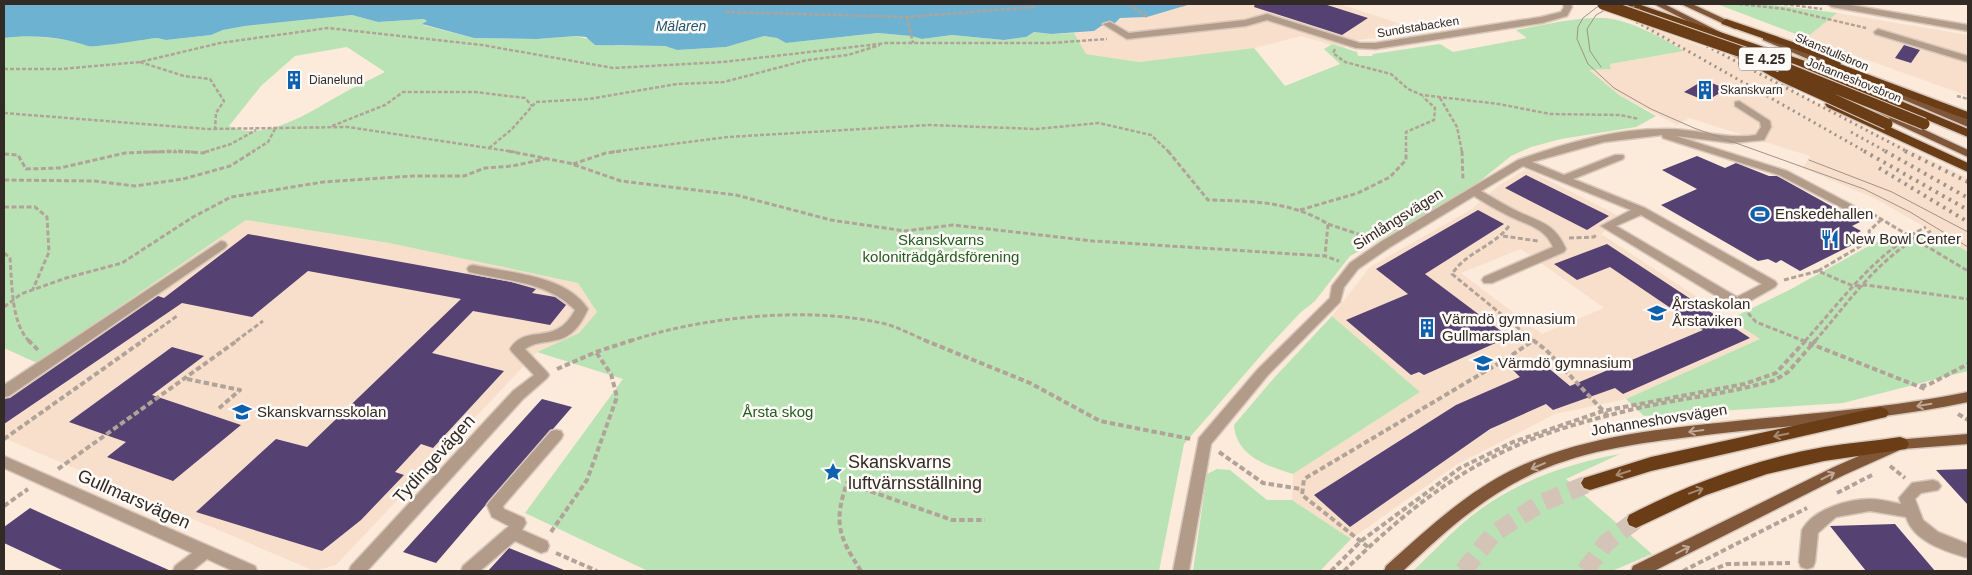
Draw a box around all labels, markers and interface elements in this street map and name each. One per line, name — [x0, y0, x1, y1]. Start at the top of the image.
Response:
street label: Sundstabacken — [1376, 14, 1460, 40]
water label: Mälaren — [656, 18, 706, 34]
street label: Skanstullsbron — [1793, 30, 1871, 74]
road number: E 4.25 — [1739, 48, 1791, 70]
street label: Johanneshovsbron — [1804, 55, 1904, 105]
building icon: Dianelund — [283, 69, 305, 91]
place label: Dianelund — [309, 73, 363, 87]
building icon: Skanskvarn — [1694, 79, 1716, 101]
place label: Skanskvarn — [1720, 83, 1783, 97]
street label: Simlångsvägen — [1350, 184, 1446, 253]
sports icon: Enskedehallen — [1749, 203, 1771, 225]
place label: Enskedehallen — [1775, 205, 1873, 222]
restaurant icon: New Bowl Center — [1819, 228, 1841, 250]
place label: New Bowl Center — [1845, 230, 1961, 247]
park label: Skanskvarns koloniträdgårdsförening — [863, 231, 1019, 265]
place label: Årstaskolan Årstaviken — [1672, 295, 1750, 329]
school or university icon: Årstaskolan Årstaviken — [1646, 302, 1668, 324]
place label: Värmdö gymnasium Gullmarsplan — [1442, 310, 1575, 344]
building icon: Värmdö gymnasium Gullmarsplan — [1416, 317, 1438, 339]
school or university icon: Värmdö gymnasium — [1472, 352, 1494, 374]
place label: Värmdö gymnasium — [1498, 354, 1631, 371]
street label: Johanneshovsvägen — [1590, 400, 1728, 439]
school or university icon: Skanskvarnsskolan — [231, 401, 253, 423]
one-way arrow — [1916, 401, 1932, 411]
place label: Skanskvarnsskolan — [257, 403, 386, 420]
park label: Årsta skog — [743, 403, 813, 420]
street label: Tydingevägen — [389, 411, 479, 507]
one-way arrow — [1688, 426, 1704, 436]
one-way arrow — [1774, 431, 1790, 441]
place label: Skanskvarns luftvärnsställning — [848, 452, 982, 493]
place icon: Skanskvarns luftvärnsställning — [822, 461, 844, 483]
one-way arrow — [1531, 461, 1546, 471]
street label: Gullmarsvägen — [75, 465, 193, 533]
one-way arrow — [1616, 469, 1631, 478]
one-way arrow — [1820, 471, 1835, 480]
one-way arrow — [1687, 486, 1703, 495]
one-way arrow — [1675, 545, 1690, 554]

